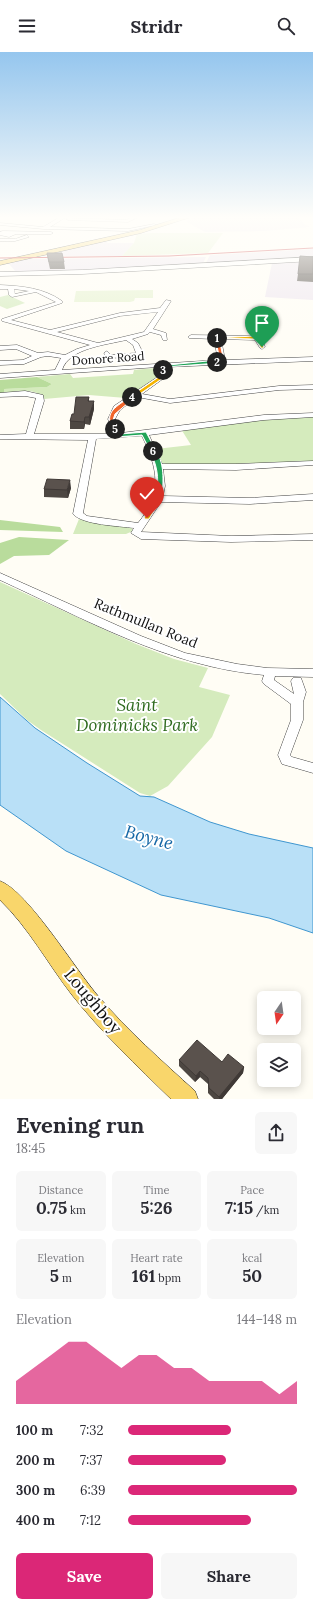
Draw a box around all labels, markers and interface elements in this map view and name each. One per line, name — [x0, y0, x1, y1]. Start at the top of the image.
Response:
icon: menu — [16, 15, 38, 37]
text: Stridr — [131, 15, 182, 38]
icon: search — [275, 15, 297, 37]
pin — [245, 306, 279, 347]
icon: arrive — [251, 312, 273, 334]
pin: 1 — [207, 328, 227, 348]
text: 1 — [215, 331, 219, 345]
street label: Donore Road — [71, 348, 145, 368]
pin: 2 — [207, 352, 227, 372]
text: 2 — [214, 355, 220, 369]
pin: 3 — [153, 360, 173, 380]
text: 3 — [160, 363, 166, 377]
pin: 4 — [122, 387, 142, 407]
text: 4 — [129, 390, 135, 404]
pin: 5 — [105, 419, 125, 439]
text: 5 — [112, 422, 118, 436]
pin: 6 — [143, 441, 163, 461]
text: 6 — [150, 444, 156, 458]
pin — [130, 477, 164, 518]
icon: check — [136, 483, 158, 505]
street label: Rathmullan Road — [92, 594, 200, 652]
park label: Saint Dominicks Park — [76, 694, 198, 736]
water label: Boyne — [122, 819, 176, 855]
street label: Loughboy — [59, 964, 127, 1038]
north arrow — [257, 991, 301, 1035]
map controls — [257, 991, 301, 1087]
button: layers — [257, 1043, 301, 1087]
text: Evening run — [16, 1111, 144, 1139]
button: share — [255, 1112, 297, 1154]
text: 18:45 — [16, 1140, 45, 1157]
text: Distance — [38, 1183, 83, 1197]
text: Time — [144, 1183, 169, 1197]
text: Pace — [240, 1183, 264, 1197]
text: 0.75 — [36, 1197, 67, 1219]
text: 5:26 — [140, 1197, 173, 1219]
text: 7:15 — [225, 1197, 253, 1219]
text: km — [67, 1203, 86, 1217]
text: /km — [253, 1203, 279, 1217]
text: Elevation — [37, 1251, 84, 1265]
text: Heart rate — [130, 1251, 183, 1265]
text: kcal — [242, 1251, 262, 1265]
text: 5 — [50, 1265, 59, 1287]
text: 161 — [132, 1265, 155, 1287]
text: 50 — [242, 1265, 262, 1287]
text: m — [59, 1271, 72, 1285]
text: bpm — [155, 1271, 181, 1285]
text: Elevation — [16, 1311, 72, 1328]
text: 144–148 m — [237, 1311, 297, 1328]
text: 100 m — [16, 1422, 53, 1439]
text: 7:32 — [80, 1422, 103, 1439]
text: 200 m — [16, 1452, 55, 1469]
text: 7:37 — [80, 1452, 102, 1469]
text: 300 m — [16, 1482, 55, 1499]
text: 6:39 — [80, 1482, 106, 1499]
text: 400 m — [16, 1512, 55, 1529]
text: 7:12 — [80, 1512, 101, 1529]
button: Save — [16, 1553, 153, 1599]
button: Share — [161, 1553, 297, 1599]

